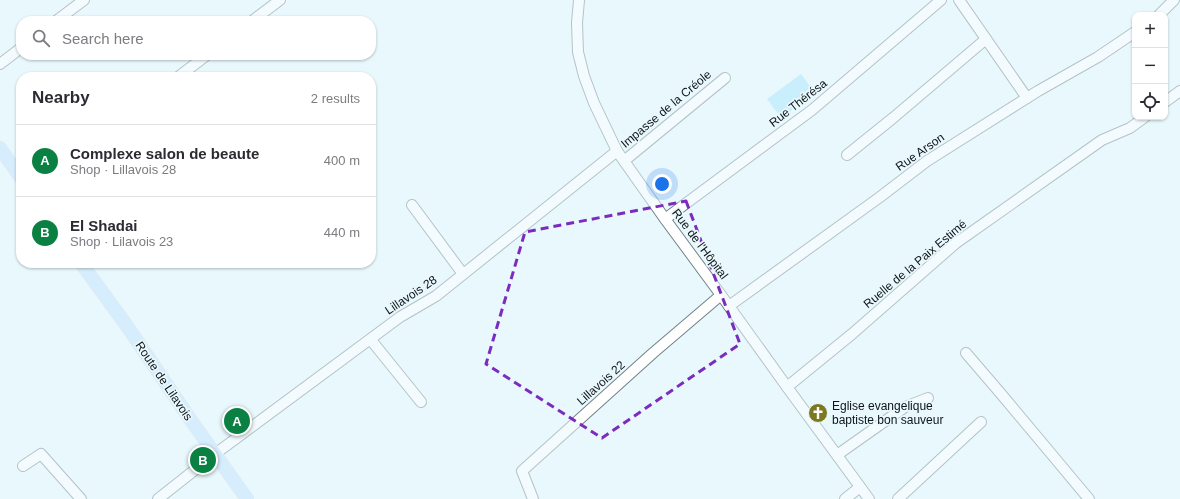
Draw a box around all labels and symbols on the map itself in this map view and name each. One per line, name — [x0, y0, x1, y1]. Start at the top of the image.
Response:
street label: Impasse de la Créole — [618, 67, 714, 151]
street label: Rue Thérésa — [766, 76, 830, 130]
street label: Rue Arson — [893, 130, 947, 174]
your location — [652, 174, 672, 194]
street label: Rue de l'Hôpital — [669, 206, 731, 282]
street label: Ruelle de la Paix Estimé — [861, 217, 970, 311]
street label: Lillavois 28 — [382, 272, 440, 317]
street label: Route de Lilavois — [132, 339, 196, 423]
street label: Lillavois 22 — [574, 358, 628, 408]
place label: Eglise evangelique baptiste bon sauveur — [832, 399, 943, 427]
church icon: Eglise evangelique baptiste bon sauveur — [807, 402, 829, 424]
pin: A — [224, 406, 250, 436]
pin: B — [190, 445, 216, 475]

